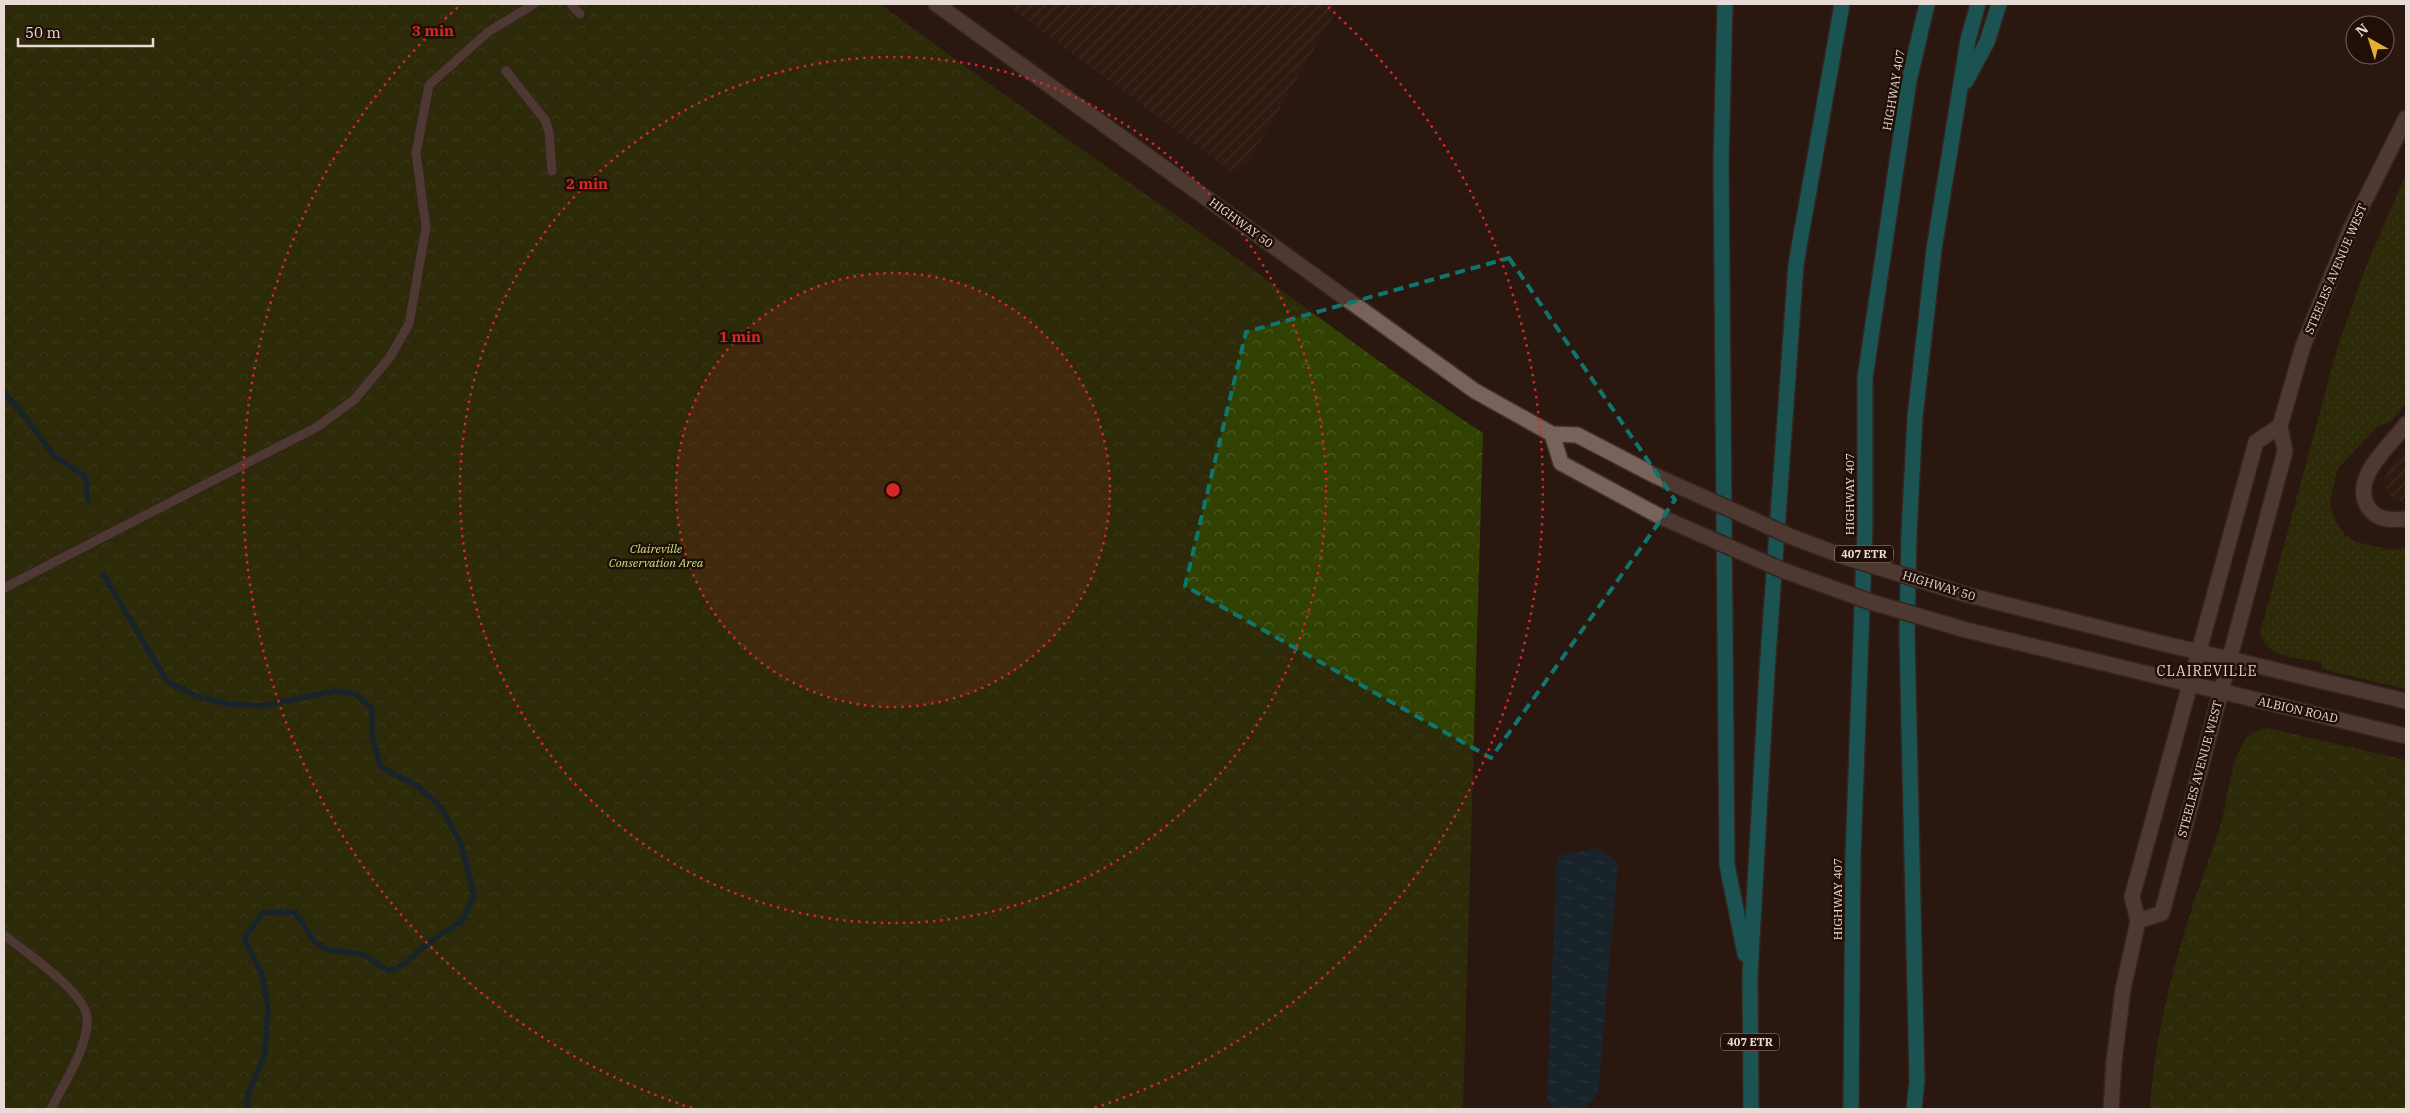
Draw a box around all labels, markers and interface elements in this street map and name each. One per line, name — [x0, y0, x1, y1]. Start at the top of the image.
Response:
scale bar — [18, 15, 152, 47]
north arrow — [2345, 15, 2395, 65]
text: N — [2352, 19, 2372, 40]
text: 3 min — [412, 21, 454, 40]
text: 50 m — [25, 23, 61, 42]
street label: HIGHWAY 407 — [1879, 48, 1908, 132]
text: 2 min — [566, 174, 608, 193]
street label: HIGHWAY 50 — [1206, 194, 1276, 251]
street label: STEELES AVENUE WEST — [2301, 201, 2370, 337]
text: 1 min — [719, 327, 761, 346]
street label: HIGHWAY 407 — [1842, 453, 1857, 535]
centre of rings — [884, 481, 902, 499]
park label: Claireville Conservation Area — [609, 541, 704, 570]
road number: 407 ETR — [1835, 546, 1893, 562]
street label: HIGHWAY 50 — [1901, 567, 1977, 604]
district label: CLAIREVILLE — [2157, 662, 2257, 680]
street label: ALBION ROAD — [2257, 693, 2339, 726]
street label: STEELES AVENUE WEST — [2174, 699, 2225, 839]
street label: HIGHWAY 407 — [1830, 858, 1845, 940]
road number: 407 ETR — [1721, 1034, 1779, 1050]

